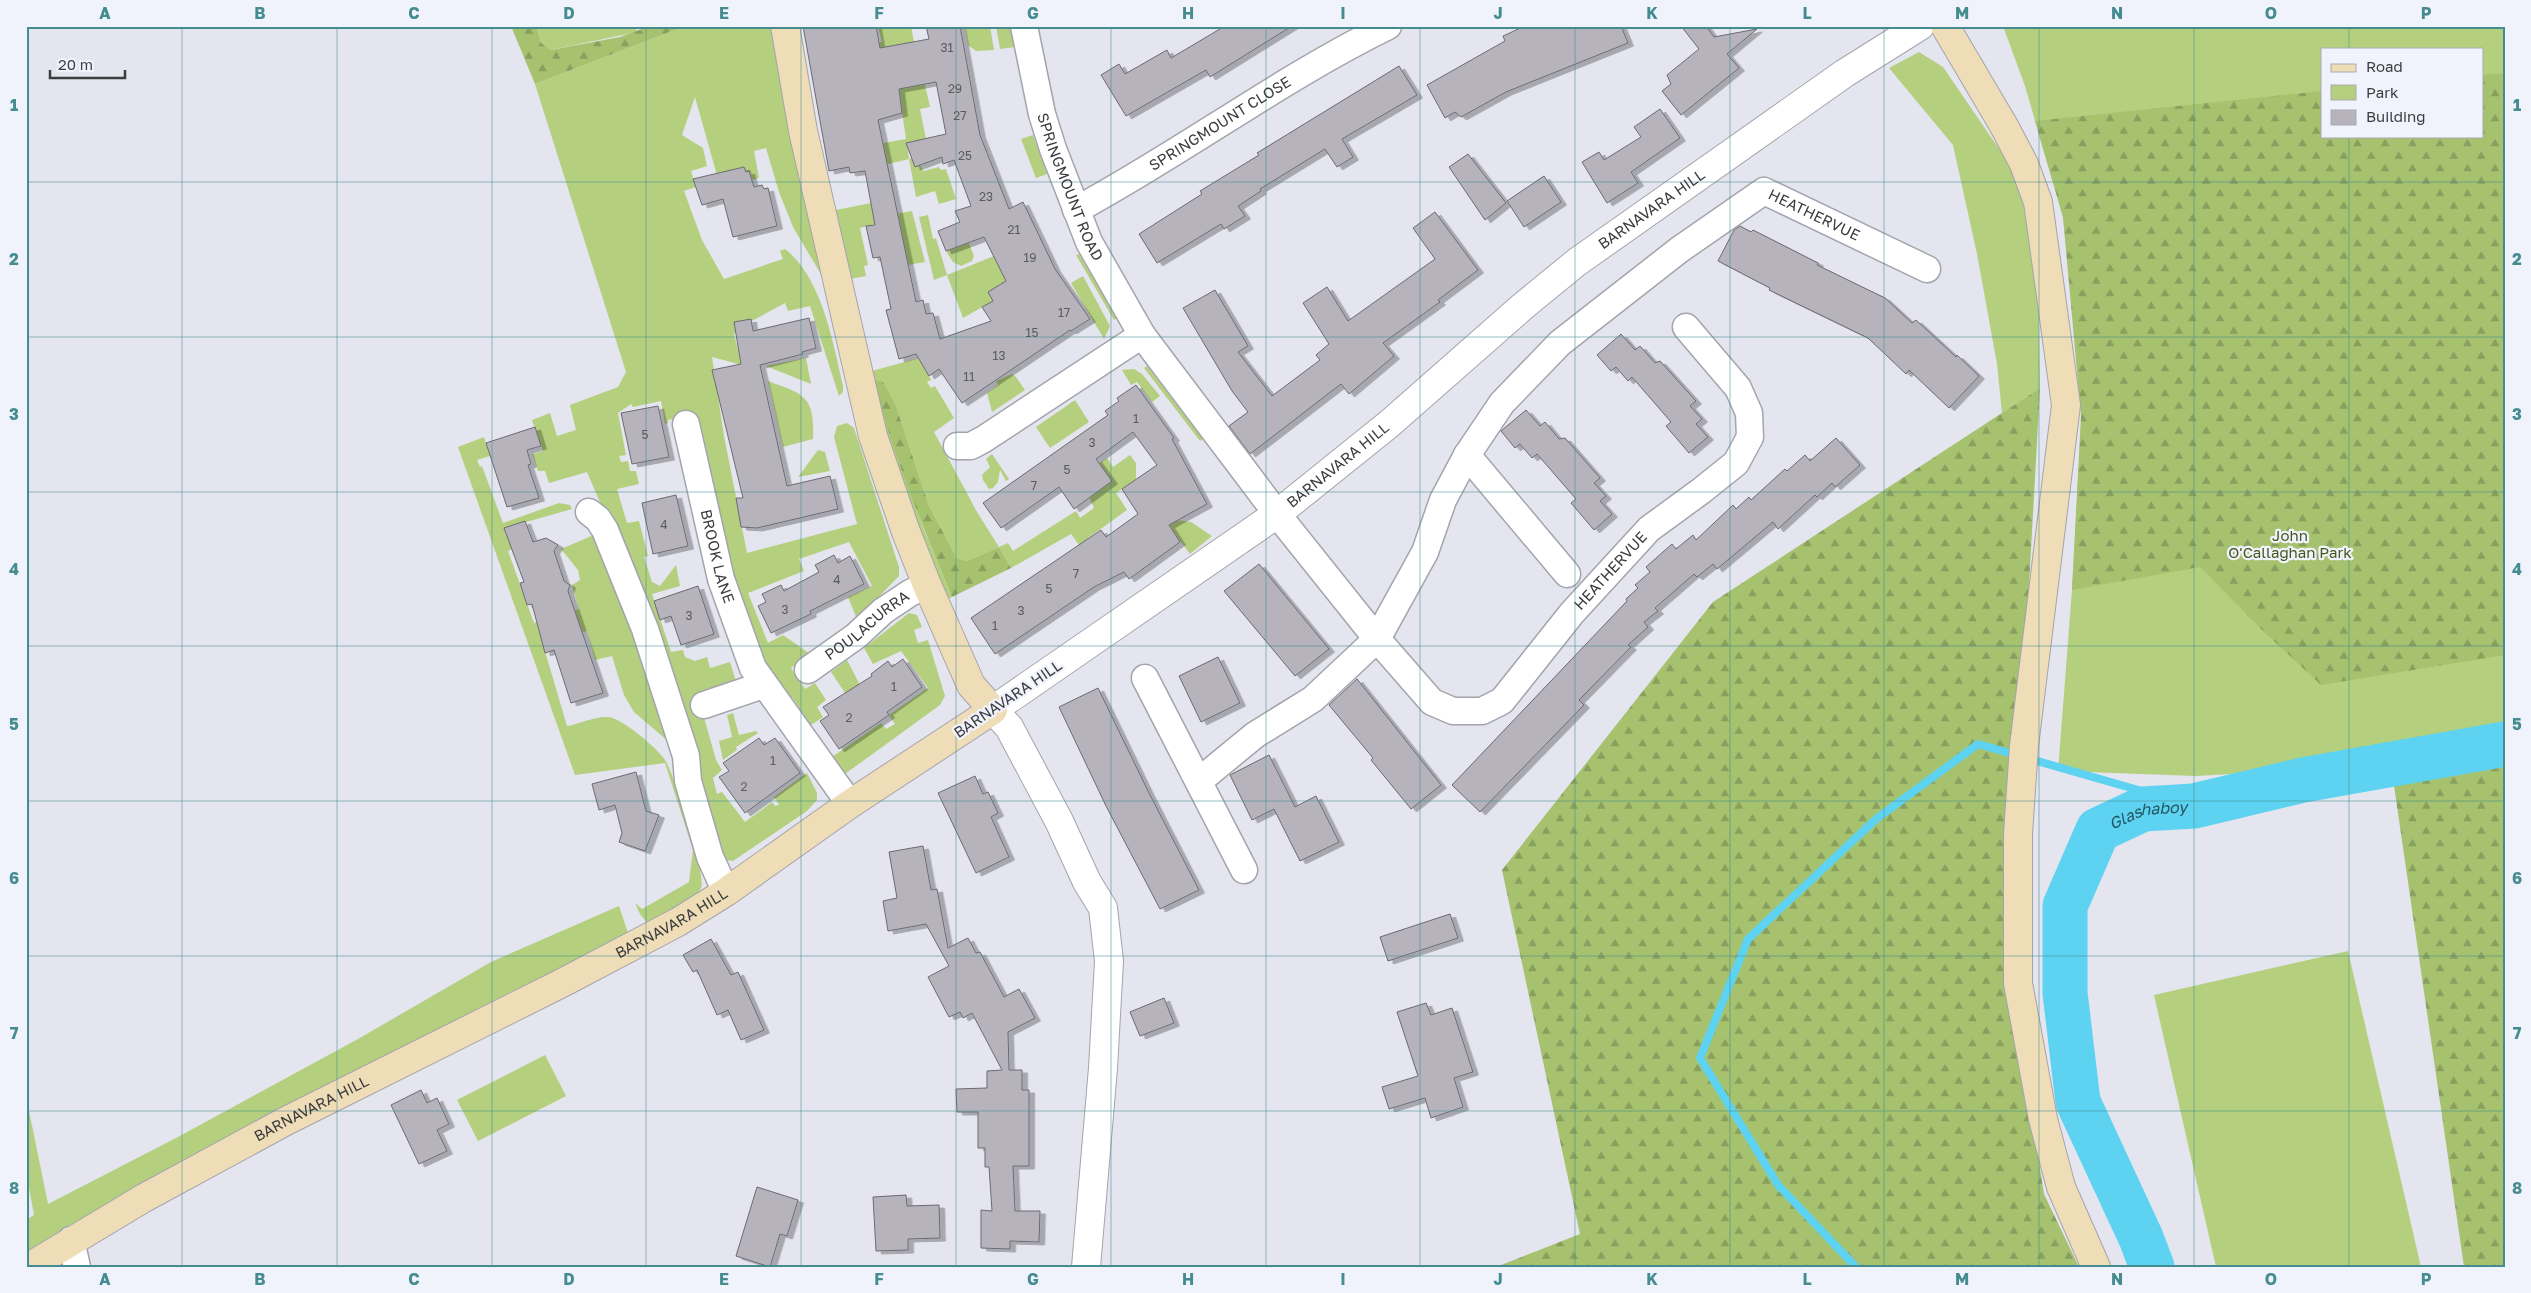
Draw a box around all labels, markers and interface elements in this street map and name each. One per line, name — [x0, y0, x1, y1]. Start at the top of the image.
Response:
text: A — [99, 3, 111, 23]
text: B — [254, 3, 266, 23]
text: C — [408, 3, 420, 23]
text: D — [563, 3, 575, 23]
text: E — [719, 3, 729, 23]
text: F — [874, 3, 884, 23]
text: G — [1027, 3, 1039, 23]
text: H — [1182, 3, 1194, 23]
text: I — [1340, 3, 1346, 23]
text: J — [1493, 3, 1503, 23]
text: K — [1646, 3, 1658, 23]
text: L — [1802, 3, 1812, 23]
text: M — [1955, 3, 1969, 23]
text: N — [2111, 3, 2123, 23]
text: O — [2265, 3, 2277, 23]
text: P — [2421, 3, 2432, 23]
house number: 31 — [941, 40, 954, 55]
scale bar — [50, 48, 125, 80]
legend — [2321, 48, 2484, 138]
text: 20 m — [58, 55, 93, 73]
text: Road — [2366, 57, 2403, 75]
street label: SPRINGMOUNT CLOSE — [1145, 72, 1294, 174]
house number: 29 — [948, 81, 962, 96]
text: Park — [2366, 83, 2399, 101]
text: 1 — [10, 95, 18, 115]
text: 1 — [2513, 95, 2521, 115]
text: Building — [2366, 107, 2426, 125]
house number: 27 — [953, 108, 967, 123]
street label: SPRINGMOUNT ROAD — [1034, 111, 1108, 264]
house number: 25 — [958, 148, 972, 163]
street label: BARNAVARA HILL — [1594, 165, 1708, 252]
street label: HEATHERVUE — [1766, 184, 1863, 244]
house number: 23 — [979, 189, 993, 204]
house number: 21 — [1008, 222, 1021, 237]
text: 2 — [9, 249, 19, 269]
text: 2 — [2512, 249, 2522, 269]
house number: 19 — [1023, 250, 1037, 265]
house number: 17 — [1058, 305, 1070, 320]
house number: 15 — [1026, 325, 1038, 340]
house number: 13 — [993, 348, 1005, 363]
house number: 11 — [963, 369, 975, 384]
text: 3 — [9, 404, 19, 424]
text: 3 — [2512, 404, 2522, 424]
house number: 1 — [1133, 411, 1139, 426]
street label: BARNAVARA HILL — [1283, 417, 1393, 511]
house number: 5 — [642, 427, 649, 442]
house number: 3 — [1088, 435, 1096, 450]
house number: 5 — [1064, 462, 1071, 477]
house number: 7 — [1031, 478, 1037, 493]
street label: BROOK LANE — [698, 508, 739, 605]
house number: 4 — [660, 517, 668, 532]
park label: John O'Callaghan Park — [2228, 526, 2352, 561]
street label: HEATHERVUE — [1570, 527, 1650, 613]
text: 4 — [9, 559, 19, 579]
text: 4 — [2512, 559, 2522, 579]
house number: 7 — [1073, 566, 1079, 581]
house number: 4 — [833, 572, 841, 587]
house number: 5 — [1046, 581, 1053, 596]
street label: POULACURRA — [821, 586, 912, 663]
house number: 3 — [781, 602, 789, 617]
house number: 3 — [1017, 603, 1025, 618]
house number: 3 — [685, 608, 693, 623]
house number: 1 — [992, 618, 998, 633]
street label: BARNAVARA HILL — [950, 655, 1065, 741]
house number: 1 — [891, 679, 897, 694]
house number: 2 — [846, 710, 853, 725]
text: 5 — [9, 714, 19, 734]
text: 5 — [2512, 714, 2522, 734]
house number: 1 — [770, 753, 776, 768]
house number: 2 — [741, 779, 748, 794]
water label: Glashaboy — [2106, 796, 2190, 834]
text: 6 — [9, 868, 19, 888]
text: 6 — [2512, 868, 2522, 888]
street label: BARNAVARA HILL — [612, 883, 731, 961]
text: 7 — [10, 1023, 19, 1043]
text: 7 — [2513, 1023, 2522, 1043]
street label: BARNAVARA HILL — [251, 1071, 372, 1145]
text: 8 — [9, 1178, 19, 1198]
text: 8 — [2512, 1178, 2522, 1198]
text: A — [99, 1269, 111, 1289]
text: B — [254, 1269, 266, 1289]
text: C — [408, 1269, 420, 1289]
text: D — [563, 1269, 575, 1289]
text: E — [719, 1269, 729, 1289]
text: F — [874, 1269, 884, 1289]
text: G — [1027, 1269, 1039, 1289]
text: H — [1182, 1269, 1194, 1289]
text: I — [1340, 1269, 1346, 1289]
text: J — [1493, 1269, 1503, 1289]
text: K — [1646, 1269, 1658, 1289]
text: L — [1802, 1269, 1812, 1289]
text: M — [1955, 1269, 1969, 1289]
text: N — [2111, 1269, 2123, 1289]
text: O — [2265, 1269, 2277, 1289]
text: P — [2421, 1269, 2432, 1289]

